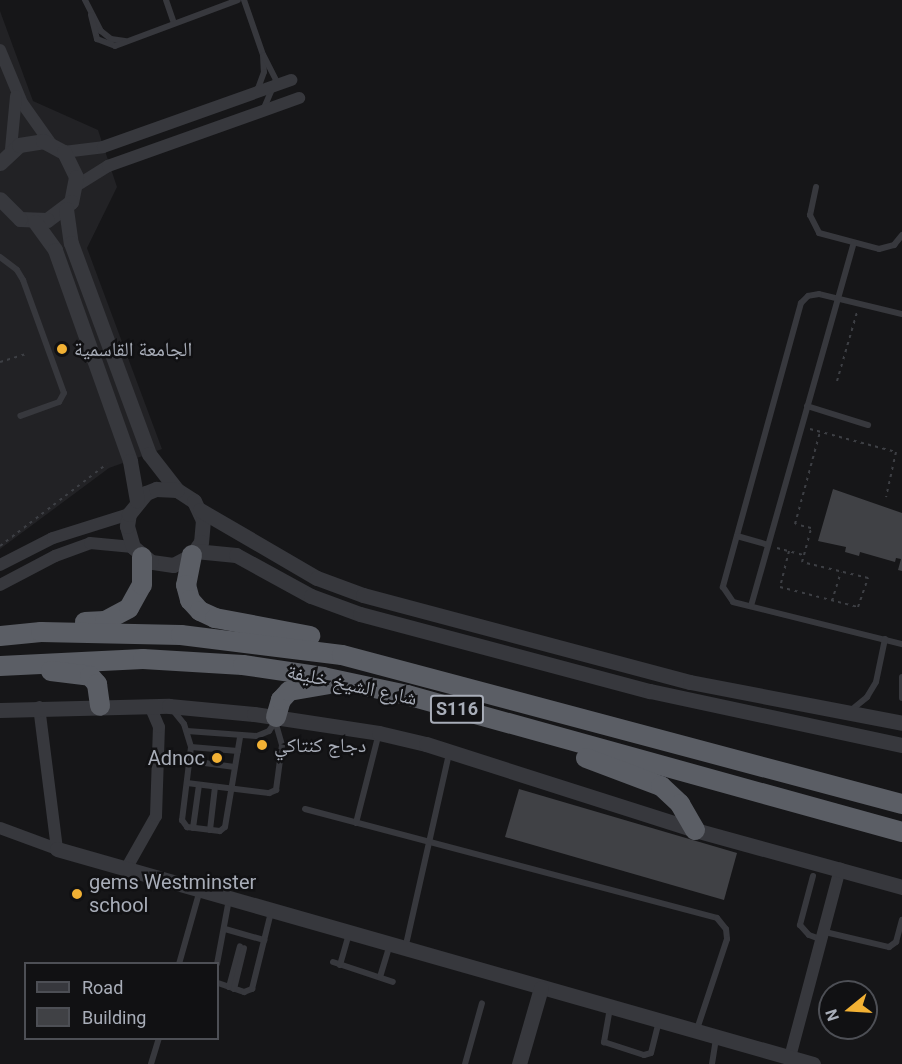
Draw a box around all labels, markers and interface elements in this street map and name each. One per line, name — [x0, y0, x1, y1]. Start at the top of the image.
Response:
place label: الجامعة القاسمية — [74, 337, 192, 361]
marker: الجامعة القاسمية — [55, 342, 69, 356]
street label: شارع الشيخ خليفة — [285, 660, 419, 710]
road number: S116 — [428, 694, 486, 724]
place label: دجاج كنتاكي — [274, 733, 366, 757]
marker: دجاج كنتاكي — [255, 738, 269, 752]
place label: Adnoc — [148, 746, 205, 770]
marker: Adnoc — [210, 751, 224, 765]
place label: gems Westminster school — [89, 870, 256, 917]
marker: gems Westminster school — [70, 887, 84, 901]
legend — [24, 962, 219, 1040]
text: Road — [82, 977, 123, 998]
north arrow — [818, 980, 878, 1040]
text: Building — [82, 1007, 146, 1028]
text: N — [822, 1007, 843, 1023]

